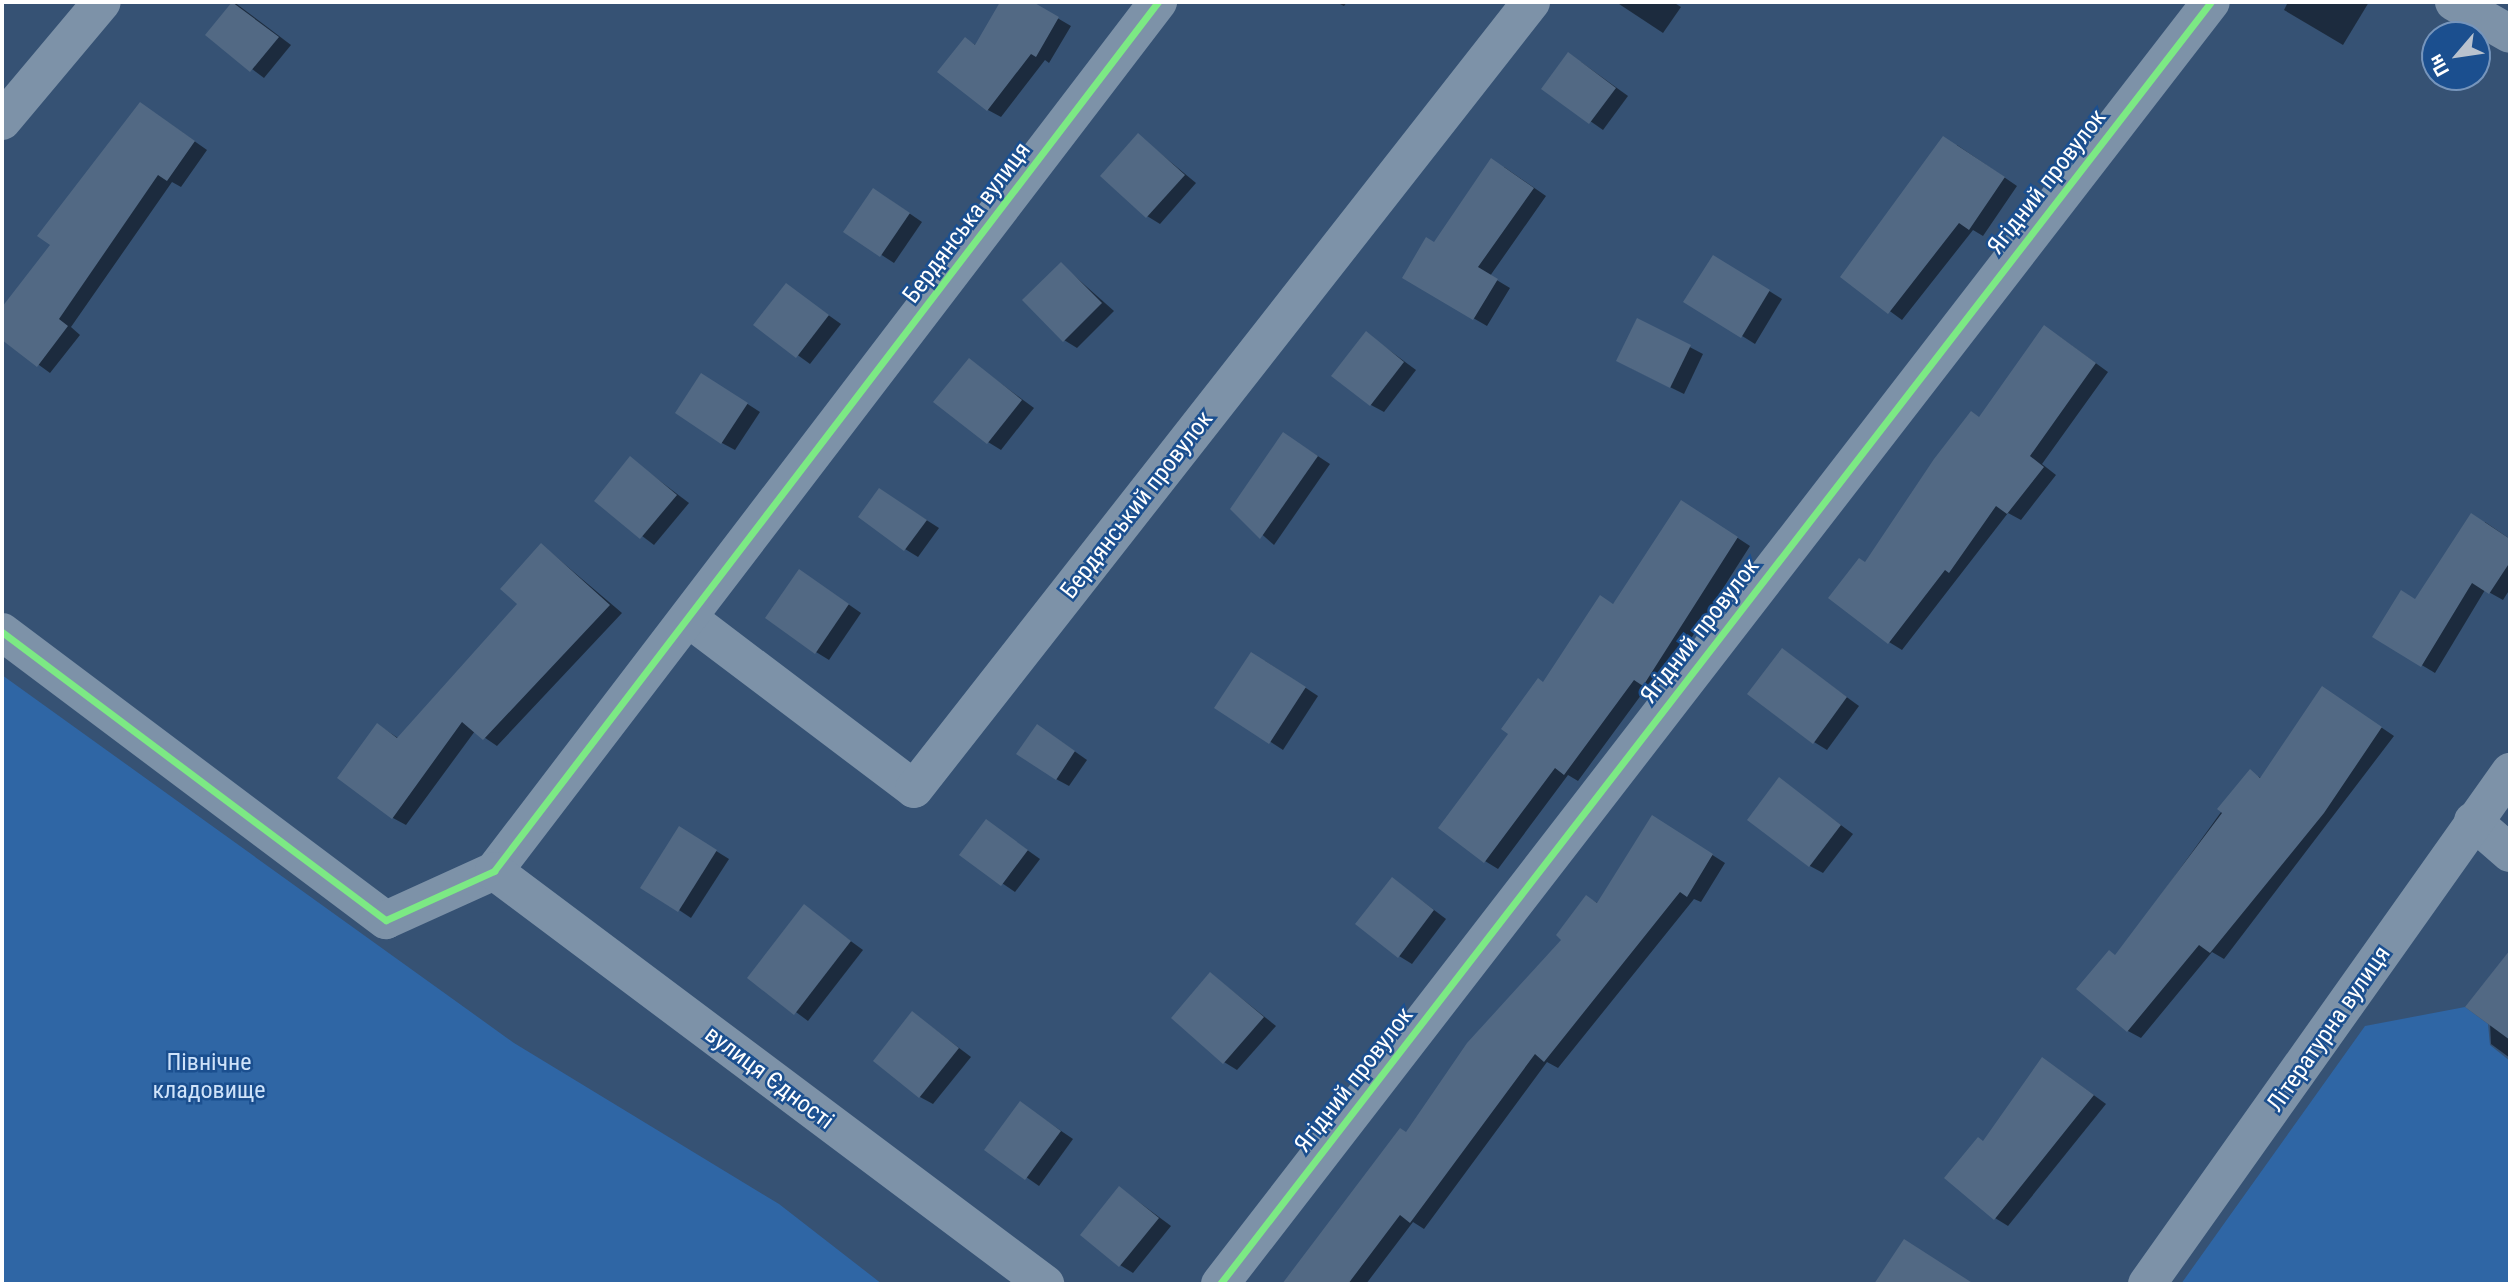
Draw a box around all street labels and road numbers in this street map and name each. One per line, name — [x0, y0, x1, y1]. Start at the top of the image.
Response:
street label: Ягідний провулок — [1981, 104, 2113, 260]
street label: Бердянська вулиця — [897, 137, 1037, 309]
street label: Бердянський провулок — [1055, 405, 1219, 605]
street label: Ягідний провулок — [1634, 553, 1766, 709]
street label: Літературна вулиця — [2261, 941, 2397, 1117]
street label: Ягідний провулок — [1288, 1002, 1420, 1158]
street label: вулиця Єдності — [699, 1020, 839, 1136]

